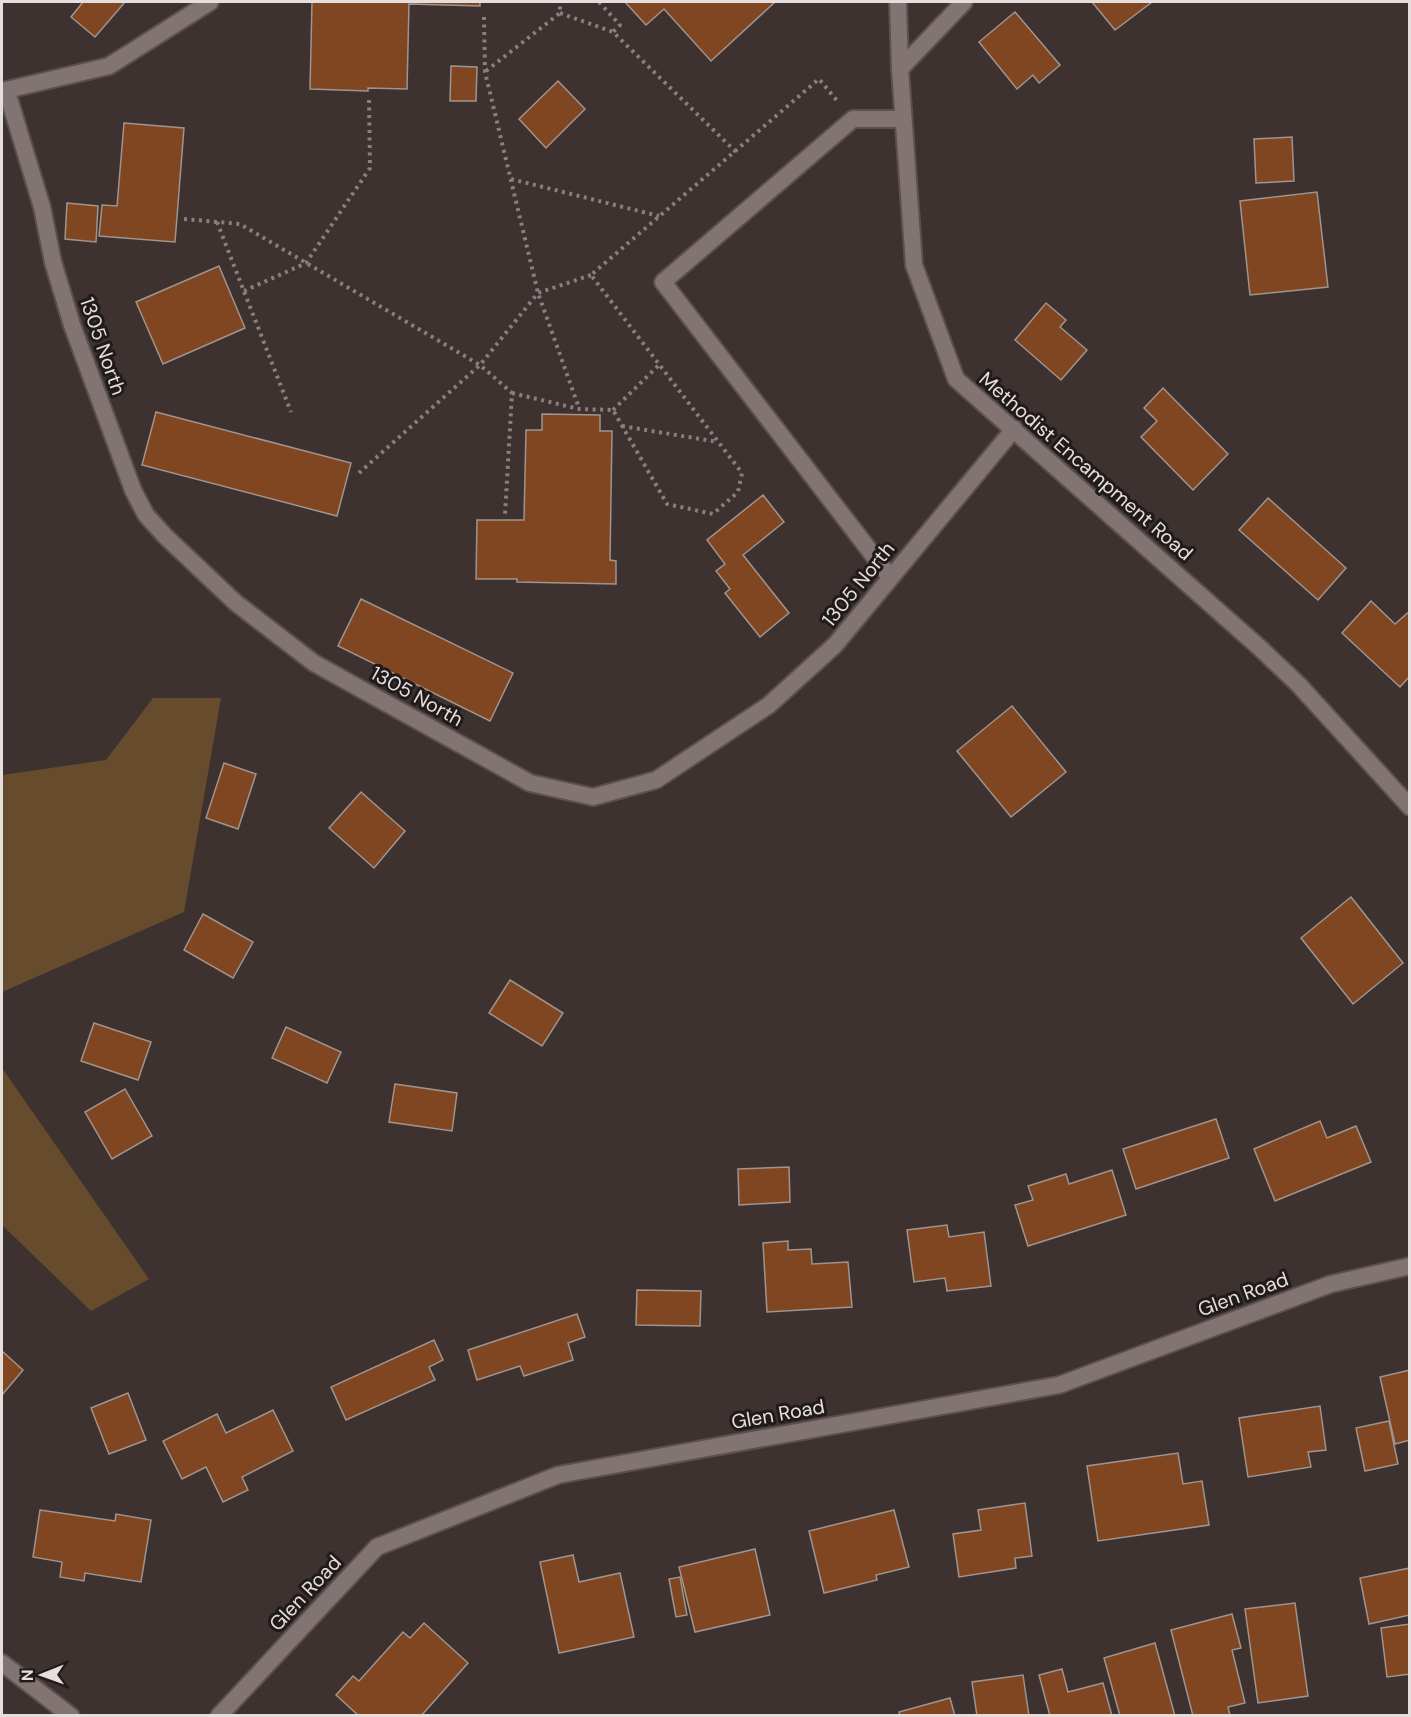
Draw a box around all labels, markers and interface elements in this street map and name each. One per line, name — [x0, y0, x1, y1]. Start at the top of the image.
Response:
street label: 1305 North — [74, 294, 132, 398]
street label: Methodist Encampment Road — [974, 366, 1198, 566]
street label: 1305 North — [816, 536, 900, 632]
street label: 1305 North — [366, 660, 468, 732]
street label: Glen Road — [1194, 1266, 1292, 1322]
street label: Glen Road — [729, 1393, 827, 1435]
street label: Glen Road — [263, 1550, 347, 1636]
north arrow — [12, 1645, 72, 1705]
text: N — [17, 1669, 38, 1681]

